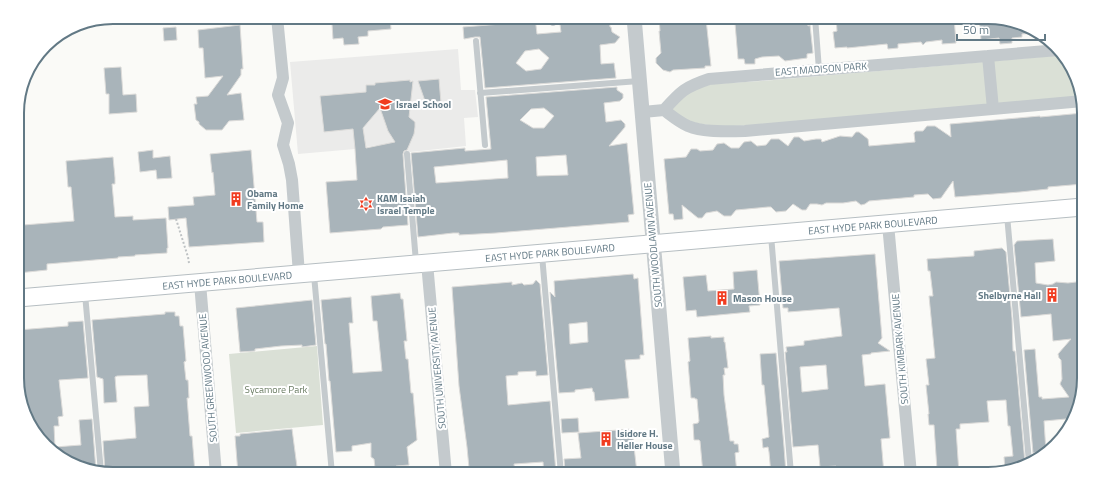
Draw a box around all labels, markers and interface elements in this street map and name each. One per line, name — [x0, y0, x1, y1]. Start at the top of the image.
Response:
scale bar — [957, 16, 1045, 42]
text: 50 m — [963, 20, 989, 39]
street label: EAST MADISON PARK — [775, 58, 868, 80]
school or university icon: Israel School — [377, 96, 393, 112]
place label: Israel School — [396, 97, 451, 112]
street label: SOUTH WOODLAWN AVENUE — [640, 181, 666, 308]
place label: Obama Family Home — [247, 186, 304, 213]
building icon: Obama Family Home — [228, 191, 244, 207]
place label: KAM Isaiah Israel Temple — [377, 191, 435, 218]
synagogue icon: KAM Isaiah Israel Temple — [358, 196, 374, 212]
street label: EAST HYDE PARK BOULEVARD — [807, 212, 938, 238]
street label: EAST HYDE PARK BOULEVARD — [485, 240, 615, 266]
street label: EAST HYDE PARK BOULEVARD — [162, 267, 293, 293]
building icon: Shelbyrne Hall — [1044, 287, 1060, 303]
place label: Shelbyrne Hall — [978, 288, 1041, 303]
building icon: Mason House — [714, 290, 730, 306]
place label: Mason House — [733, 291, 792, 306]
street label: SOUTH KIMBARK AVENUE — [888, 293, 912, 405]
street label: SOUTH UNIVERSITY AVENUE — [424, 306, 450, 430]
street label: SOUTH GREENWOOD AVENUE — [195, 312, 221, 443]
park label: Sycamore Park — [245, 382, 308, 397]
place label: Isidore H. Heller House — [617, 426, 673, 453]
building icon: Isidore H. Heller House — [598, 431, 614, 447]

